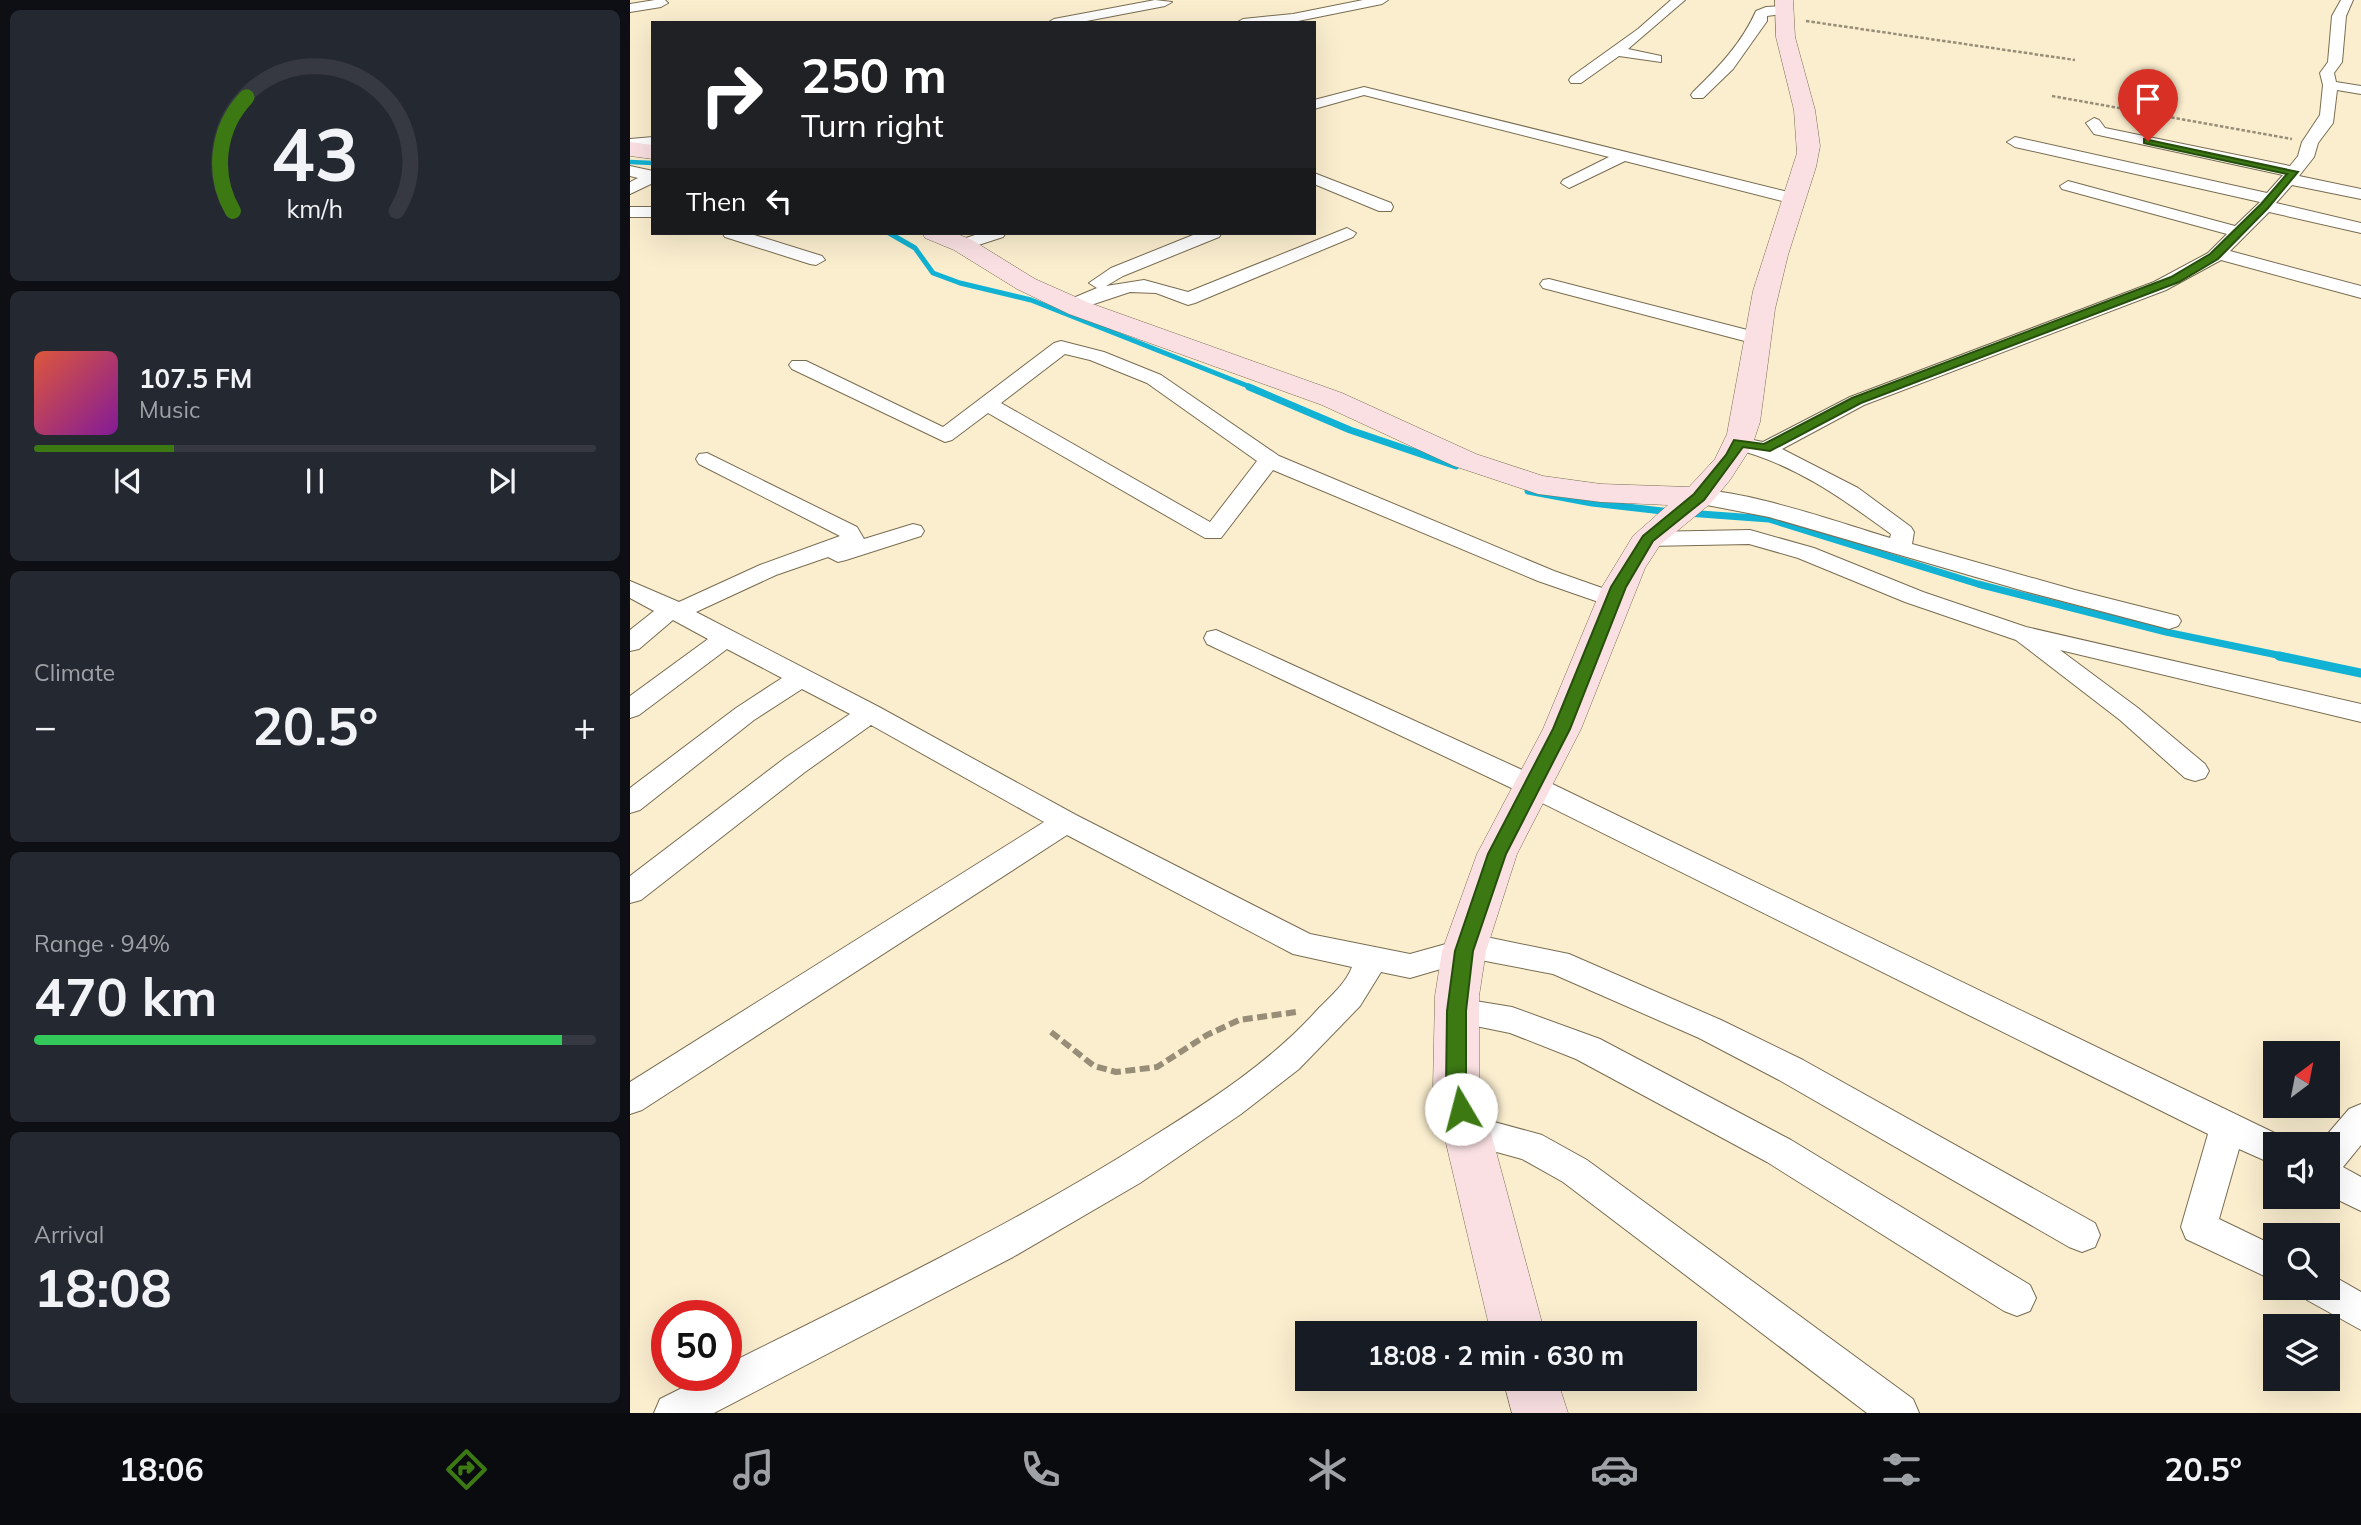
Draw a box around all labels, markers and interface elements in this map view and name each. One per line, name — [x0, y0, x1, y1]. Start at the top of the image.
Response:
text: 250 m — [801, 44, 947, 105]
icon: right — [686, 49, 777, 140]
pin — [2118, 69, 2178, 141]
icon: arrive — [2129, 80, 2167, 118]
text: Turn right — [801, 105, 944, 145]
text: 43 — [271, 109, 359, 200]
icon: left — [760, 182, 798, 220]
text: Then — [686, 185, 746, 218]
text: km/h — [287, 193, 343, 224]
text: 107.5 FM — [139, 362, 252, 395]
text: Music — [139, 395, 200, 424]
icon: previous — [109, 462, 147, 500]
icon: pause — [296, 462, 334, 500]
icon: next — [483, 462, 521, 500]
text: Climate — [34, 658, 115, 687]
text: 20.5° — [252, 693, 378, 758]
text: − — [34, 702, 57, 750]
text: + — [573, 702, 596, 750]
text: Range · 94% — [34, 929, 170, 958]
text: 470 km — [34, 964, 217, 1029]
north arrow — [2263, 1041, 2340, 1118]
map controls — [2263, 1041, 2340, 1391]
position arrow — [1424, 1072, 1498, 1146]
button: sound — [2263, 1132, 2340, 1209]
text: Arrival — [34, 1220, 104, 1249]
button: search — [2263, 1223, 2340, 1300]
text: 18:08 — [34, 1255, 172, 1320]
speed limit sign: 50 — [651, 1300, 742, 1391]
button: layers — [2263, 1314, 2340, 1391]
text: 18:08 · 2 min · 630 m — [1368, 1339, 1624, 1372]
icon: directions — [442, 1445, 491, 1494]
icon: music — [729, 1445, 778, 1494]
icon: phone — [1016, 1445, 1065, 1494]
icon: climate — [1303, 1445, 1352, 1494]
icon: car — [1590, 1445, 1639, 1494]
icon: filters — [1877, 1445, 1926, 1494]
text: 18:06 — [119, 1449, 204, 1489]
text: 20.5° — [2164, 1449, 2242, 1489]

